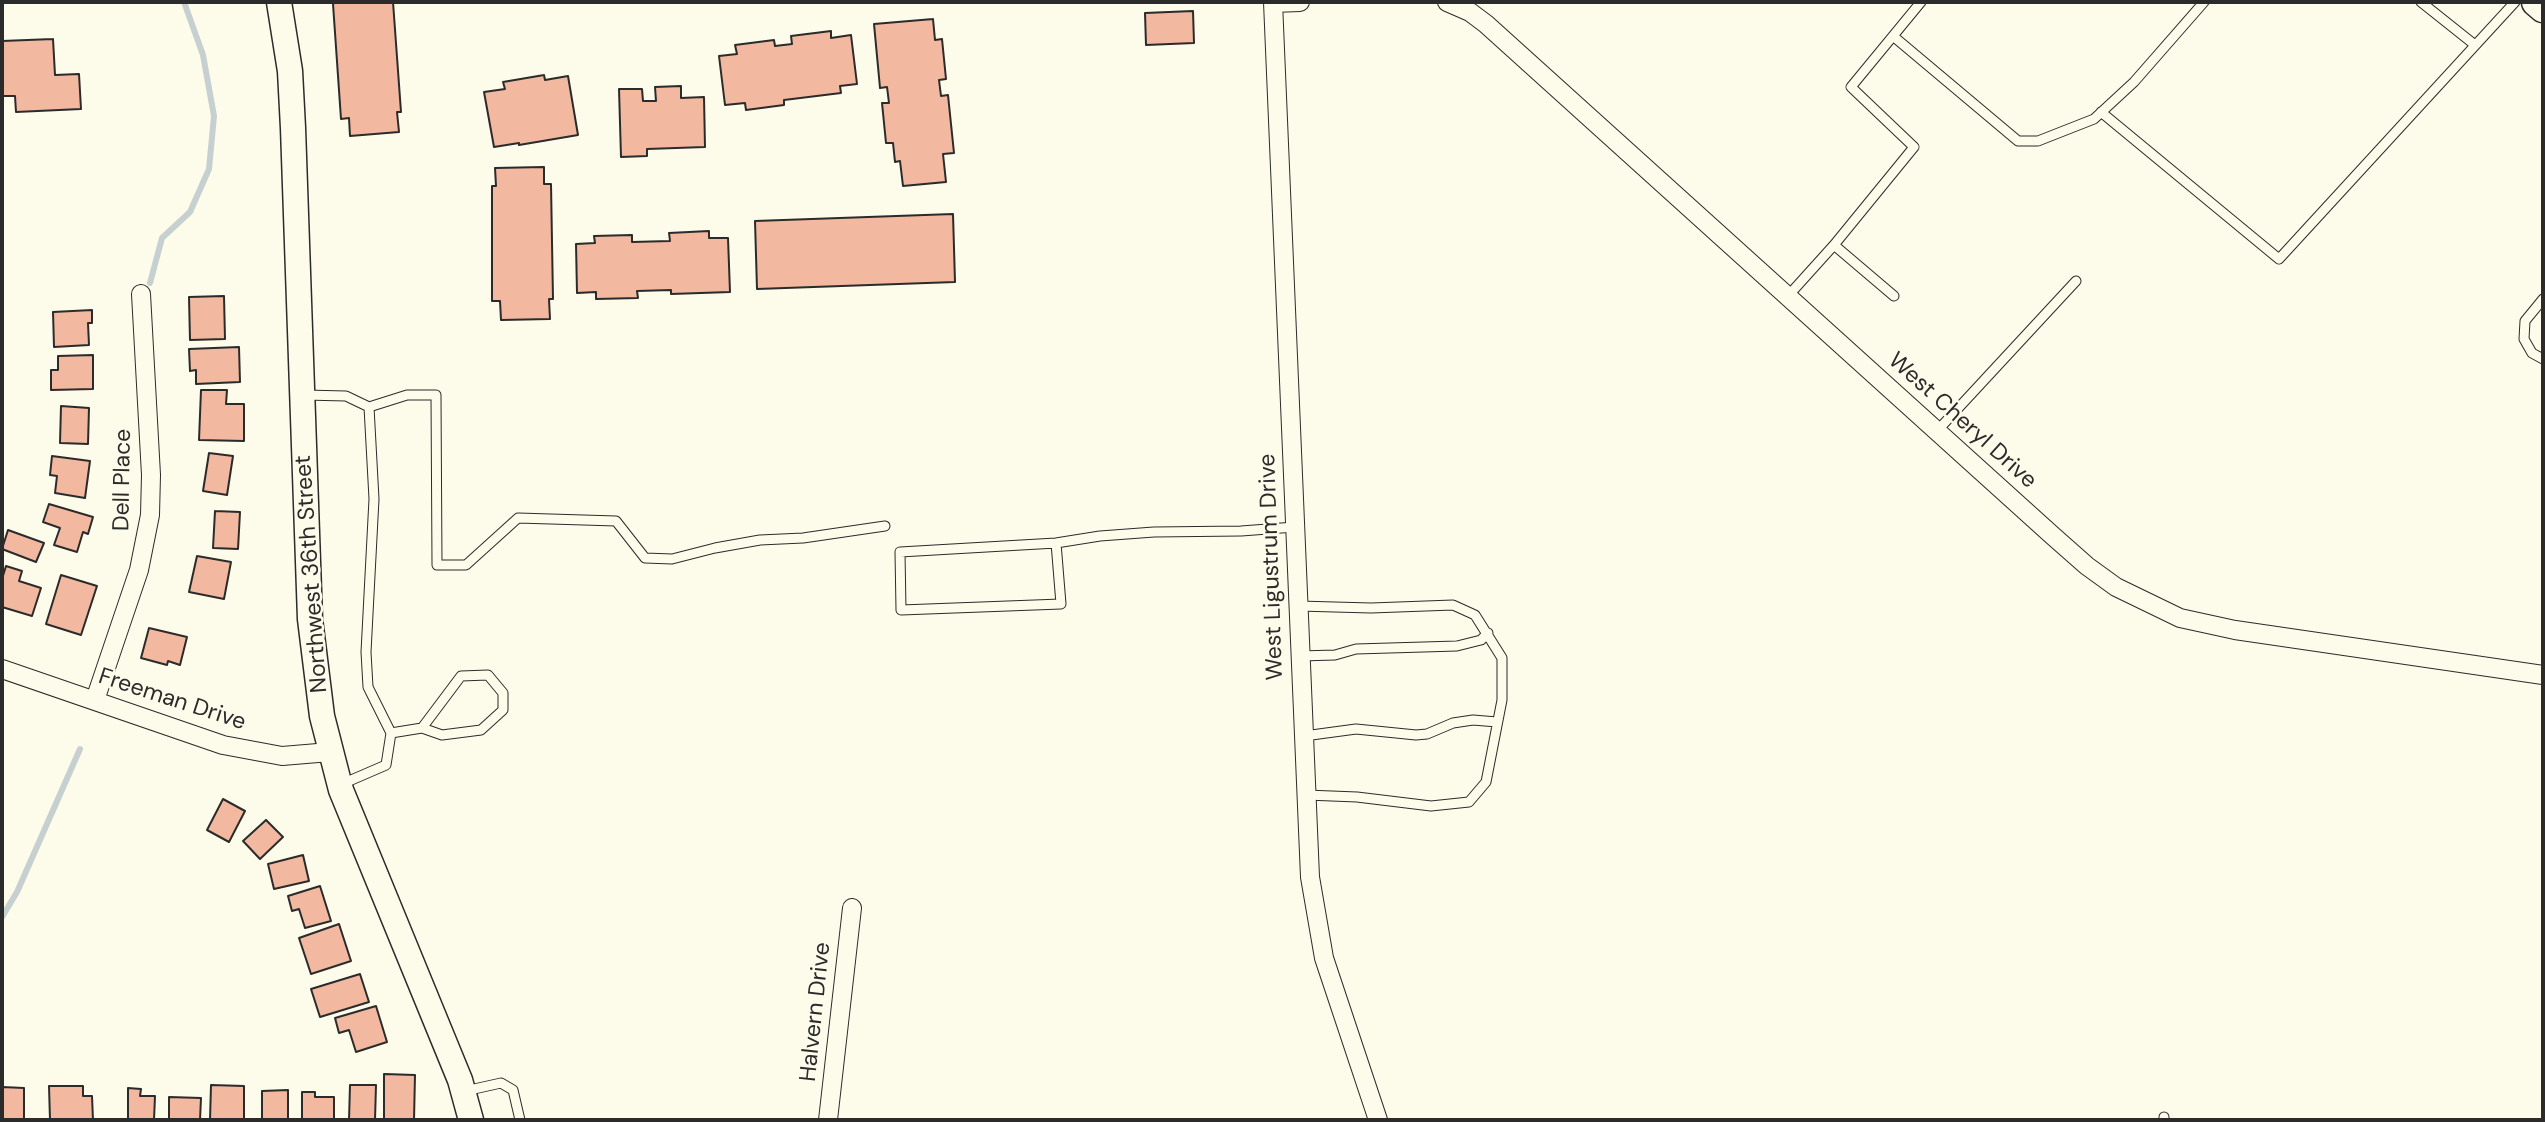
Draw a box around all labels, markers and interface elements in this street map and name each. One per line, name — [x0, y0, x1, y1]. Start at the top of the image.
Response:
street label: West Cheryl Drive — [1882, 347, 2042, 495]
street label: Dell Place — [108, 429, 138, 531]
street label: West Ligustrum Drive — [1254, 453, 1290, 681]
street label: Northwest 36th Street — [290, 454, 334, 694]
street label: Freeman Drive — [95, 663, 249, 737]
street label: Halvern Drive — [795, 941, 837, 1083]

